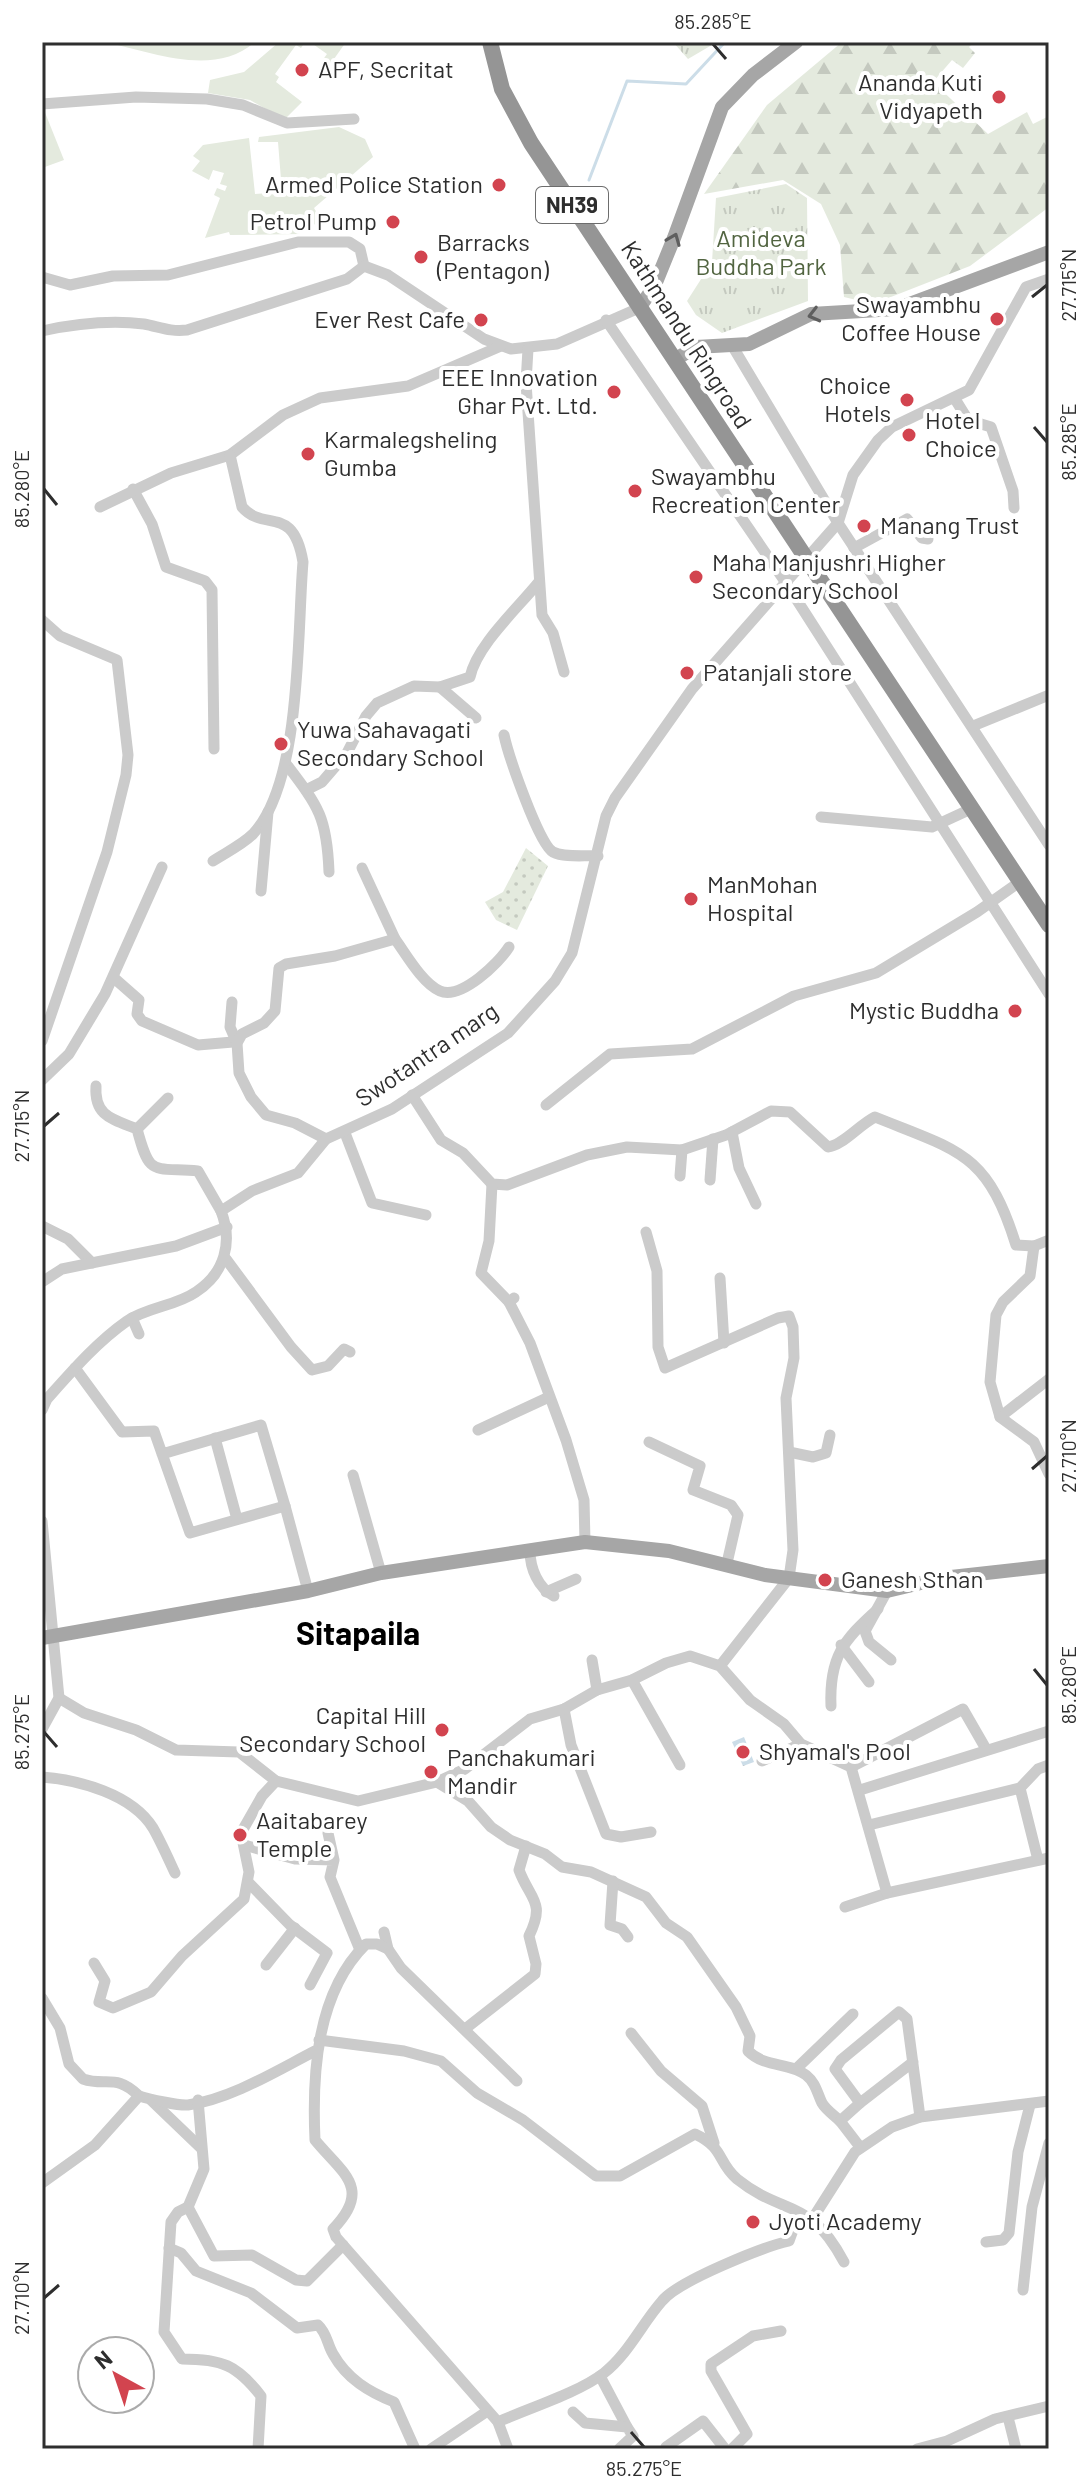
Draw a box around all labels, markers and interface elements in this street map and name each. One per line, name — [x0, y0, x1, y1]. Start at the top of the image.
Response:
text: 85.285°E — [674, 9, 752, 33]
place label: APF, Secritat — [318, 54, 454, 83]
marker: APF, Secritat — [293, 61, 311, 79]
place label: Ananda Kuti Vidyapeth — [858, 67, 983, 124]
marker: Ananda Kuti Vidyapeth — [990, 88, 1008, 106]
place label: Armed Police Station — [265, 169, 483, 198]
marker: Armed Police Station — [490, 176, 508, 194]
road number: NH39 — [536, 187, 608, 223]
place label: Petrol Pump — [250, 206, 377, 235]
marker: Petrol Pump — [384, 213, 402, 231]
park label: Amideva Buddha Park — [696, 223, 826, 280]
place label: Barracks (Pentagon) — [436, 227, 550, 284]
one-way arrow — [664, 233, 681, 247]
street label: Kathmandu Ringroad — [616, 235, 759, 433]
marker: Barracks (Pentagon) — [412, 248, 430, 266]
text: 27.715°N — [1056, 249, 1080, 321]
place label: Swayambhu Coffee House — [841, 289, 981, 346]
place label: Ever Rest Cafe — [314, 304, 465, 333]
one-way arrow — [808, 305, 822, 322]
marker: Swayambhu Coffee House — [988, 310, 1006, 328]
marker: Ever Rest Cafe — [472, 311, 490, 329]
place label: EEE Innovation Ghar Pvt. Ltd. — [441, 362, 598, 419]
place label: Choice Hotels — [819, 370, 891, 427]
marker: EEE Innovation Ghar Pvt. Ltd. — [605, 383, 623, 401]
marker: Choice Hotels — [898, 391, 916, 409]
text: 85.285°E — [1056, 403, 1080, 481]
place label: Hotel Choice — [925, 405, 997, 462]
place label: Karmalegsheling Gumba — [324, 424, 497, 481]
marker: Hotel Choice — [900, 426, 918, 444]
marker: Karmalegsheling Gumba — [299, 445, 317, 463]
text: 85.280°E — [9, 450, 33, 528]
place label: Swayambhu Recreation Center — [651, 461, 840, 518]
marker: Swayambhu Recreation Center — [626, 482, 644, 500]
place label: Manang Trust — [880, 510, 1019, 539]
marker: Manang Trust — [855, 517, 873, 535]
place label: Maha Manjushri Higher Secondary School — [712, 547, 946, 604]
marker: Maha Manjushri Higher Secondary School — [687, 568, 705, 586]
place label: Patanjali store — [703, 657, 852, 686]
marker: Patanjali store — [678, 664, 696, 682]
place label: Yuwa Sahavagati Secondary School — [297, 714, 484, 771]
marker: Yuwa Sahavagati Secondary School — [272, 735, 290, 753]
place label: ManMohan Hospital — [707, 869, 818, 926]
marker: ManMohan Hospital — [682, 890, 700, 908]
street label: Swotantra marg — [349, 995, 503, 1112]
place label: Mystic Buddha — [849, 995, 999, 1024]
marker: Mystic Buddha — [1006, 1002, 1024, 1020]
text: 27.715°N — [9, 1090, 33, 1162]
text: 27.710°N — [1056, 1419, 1080, 1493]
place label: Ganesh Sthan — [841, 1564, 983, 1593]
marker: Ganesh Sthan — [816, 1571, 834, 1589]
district label: Sitapaila — [296, 1613, 420, 1651]
text: 85.280°E — [1056, 1646, 1080, 1724]
text: 85.275°E — [9, 1694, 33, 1770]
place label: Capital Hill Secondary School — [239, 1700, 426, 1757]
marker: Capital Hill Secondary School — [433, 1721, 451, 1739]
place label: Shyamal's Pool — [759, 1736, 911, 1765]
place label: Panchakumari Mandir — [447, 1742, 596, 1799]
marker: Shyamal's Pool — [734, 1743, 752, 1761]
marker: Panchakumari Mandir — [422, 1763, 440, 1781]
place label: Aaitabarey Temple — [256, 1805, 367, 1862]
marker: Aaitabarey Temple — [231, 1826, 249, 1844]
place label: Jyoti Academy — [769, 2206, 922, 2235]
marker: Jyoti Academy — [744, 2213, 762, 2231]
text: 27.710°N — [9, 2261, 33, 2335]
north arrow — [76, 2335, 156, 2415]
text: N — [89, 2344, 116, 2374]
text: 85.275°E — [606, 2456, 682, 2480]

